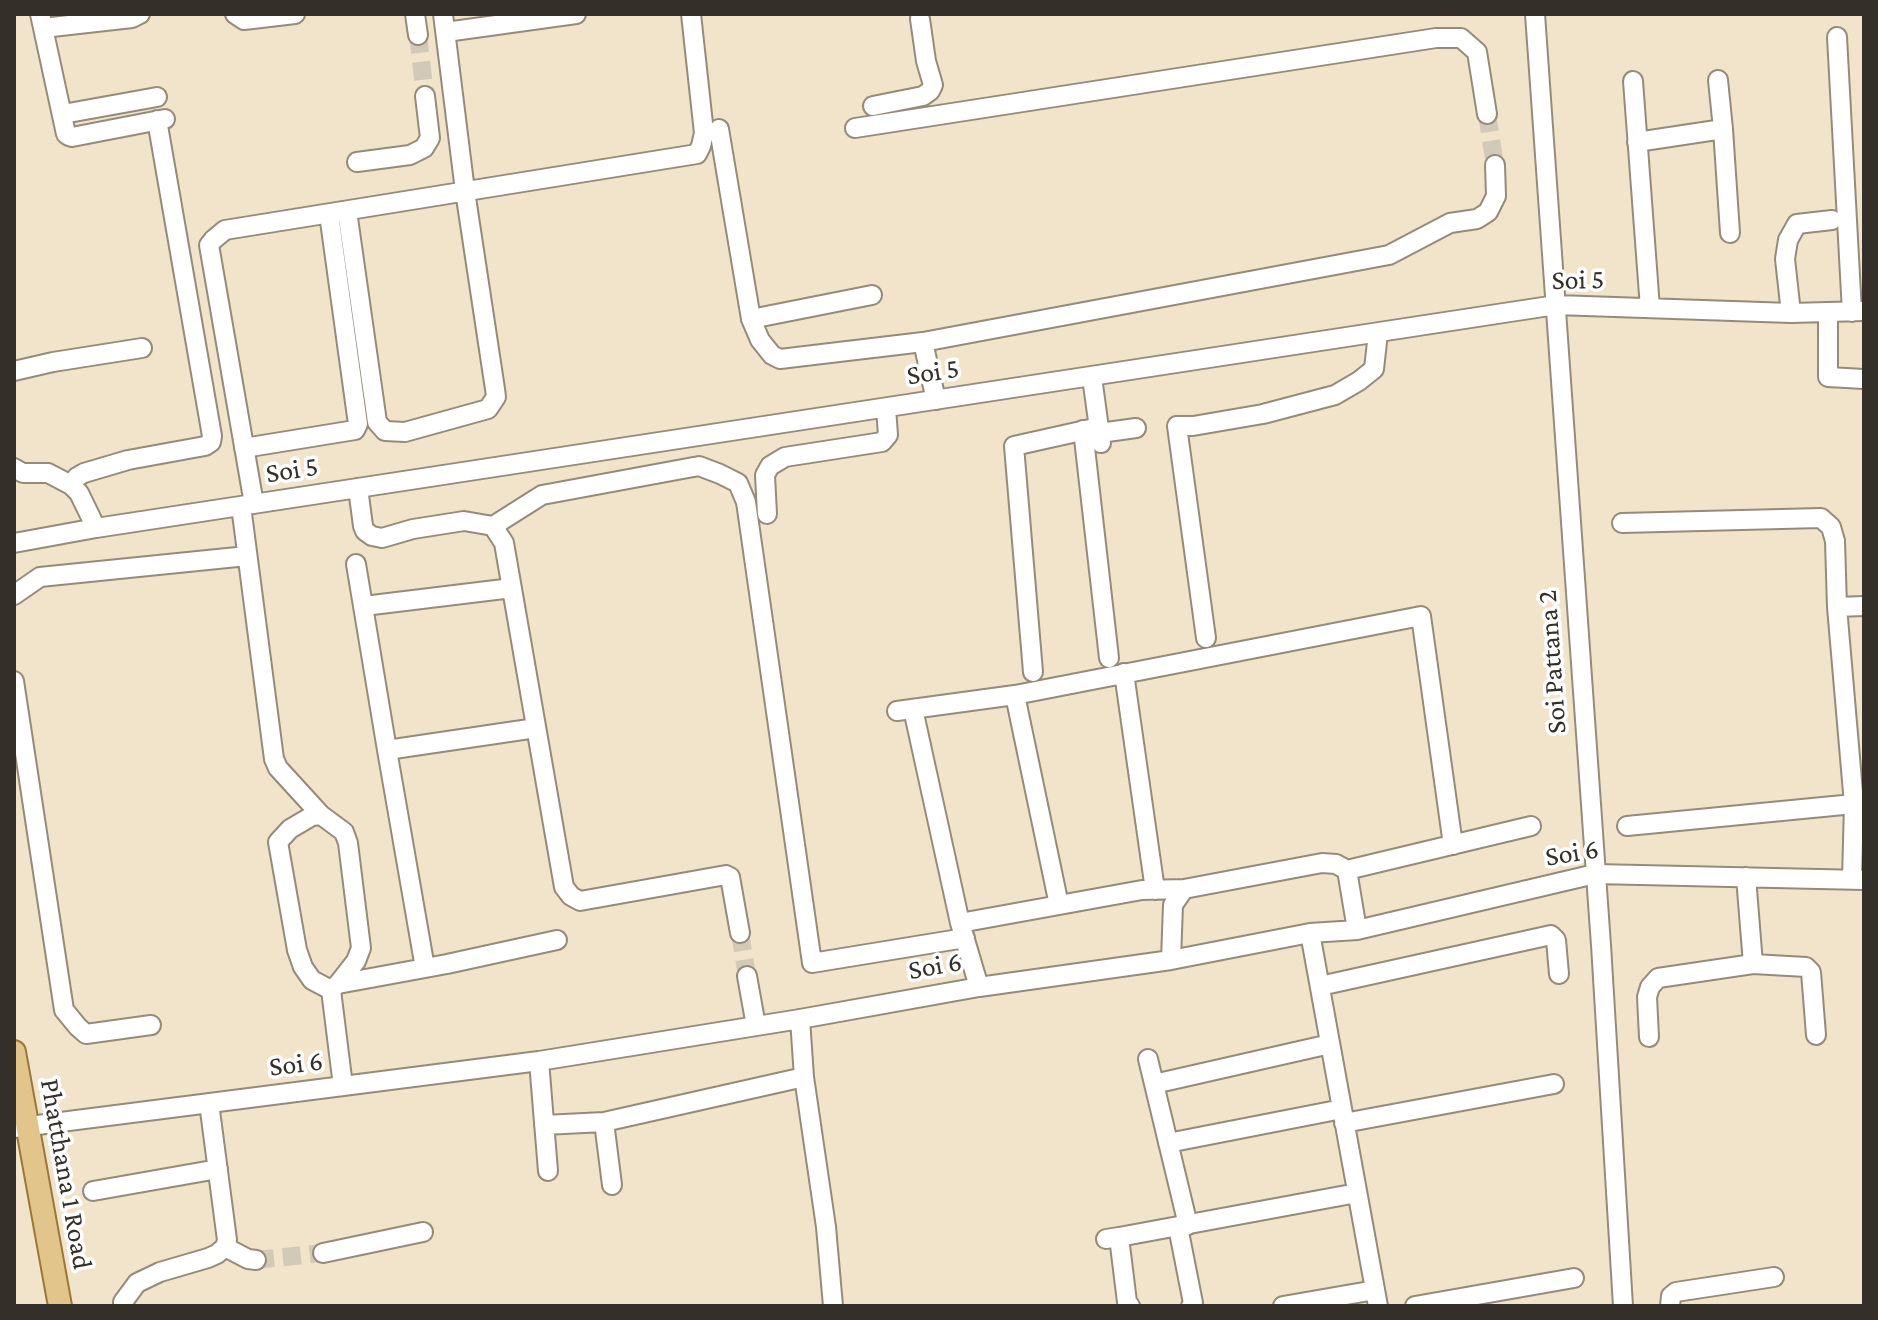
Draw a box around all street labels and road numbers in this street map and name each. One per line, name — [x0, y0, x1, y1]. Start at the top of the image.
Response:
street label: Soi 5 — [1551, 263, 1605, 297]
street label: Soi 5 — [904, 351, 962, 393]
street label: Soi 5 — [263, 449, 321, 491]
street label: Soi Pattana 2 — [1530, 589, 1574, 735]
street label: Soi 6 — [1543, 832, 1601, 874]
street label: Soi 6 — [906, 945, 964, 987]
street label: Soi 6 — [267, 1044, 325, 1084]
street label: Phatthana 1 Road — [33, 1076, 99, 1272]

